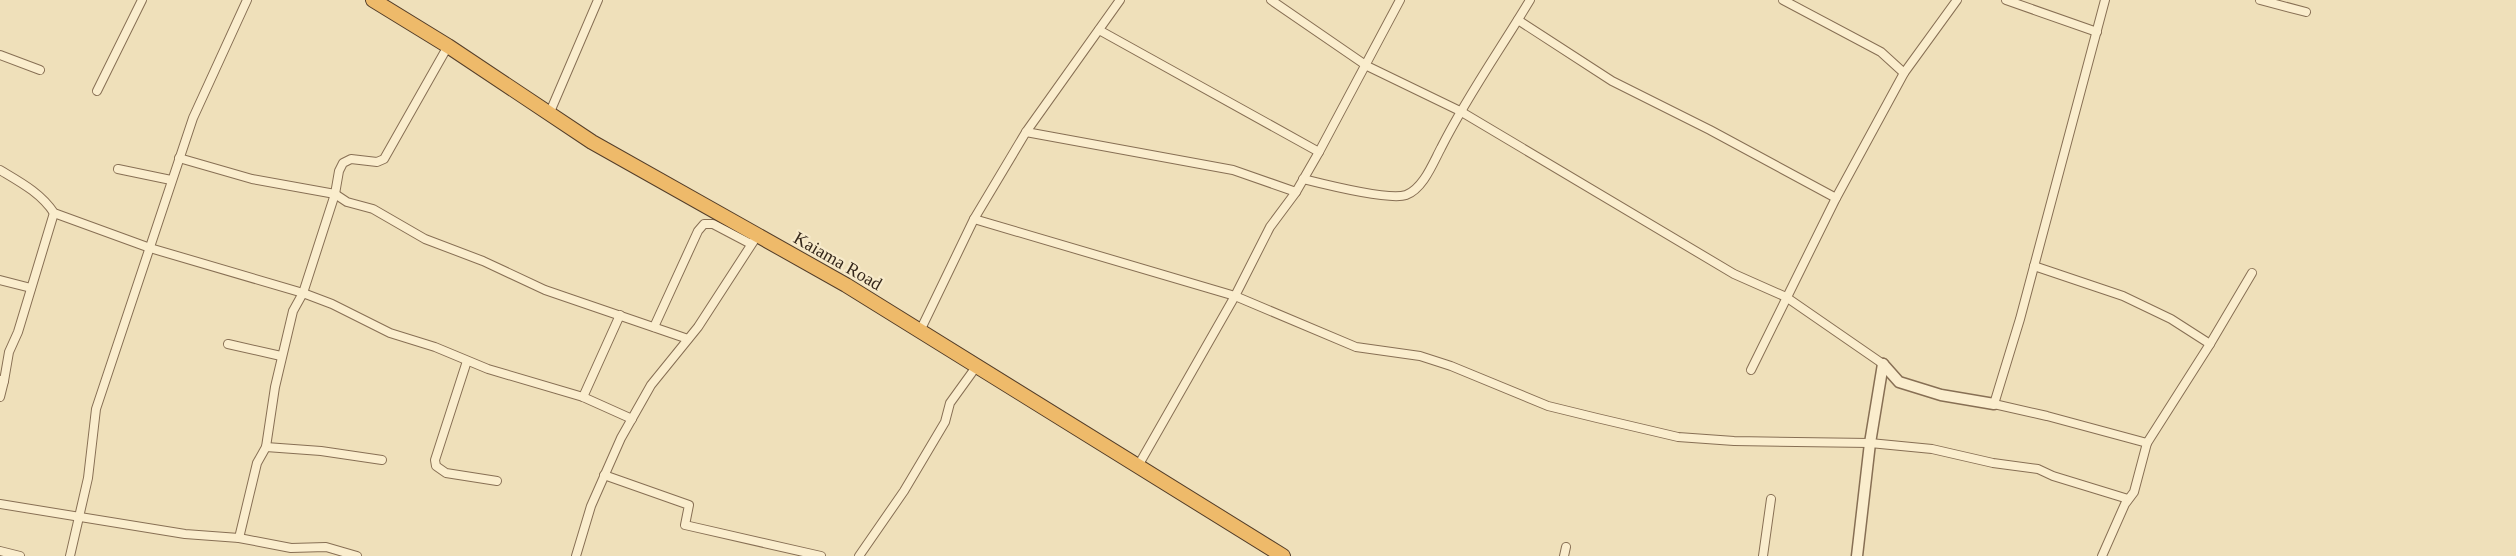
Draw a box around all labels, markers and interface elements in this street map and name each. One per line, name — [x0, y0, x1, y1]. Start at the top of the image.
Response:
street label: Kaiama Road — [790, 228, 886, 294]

